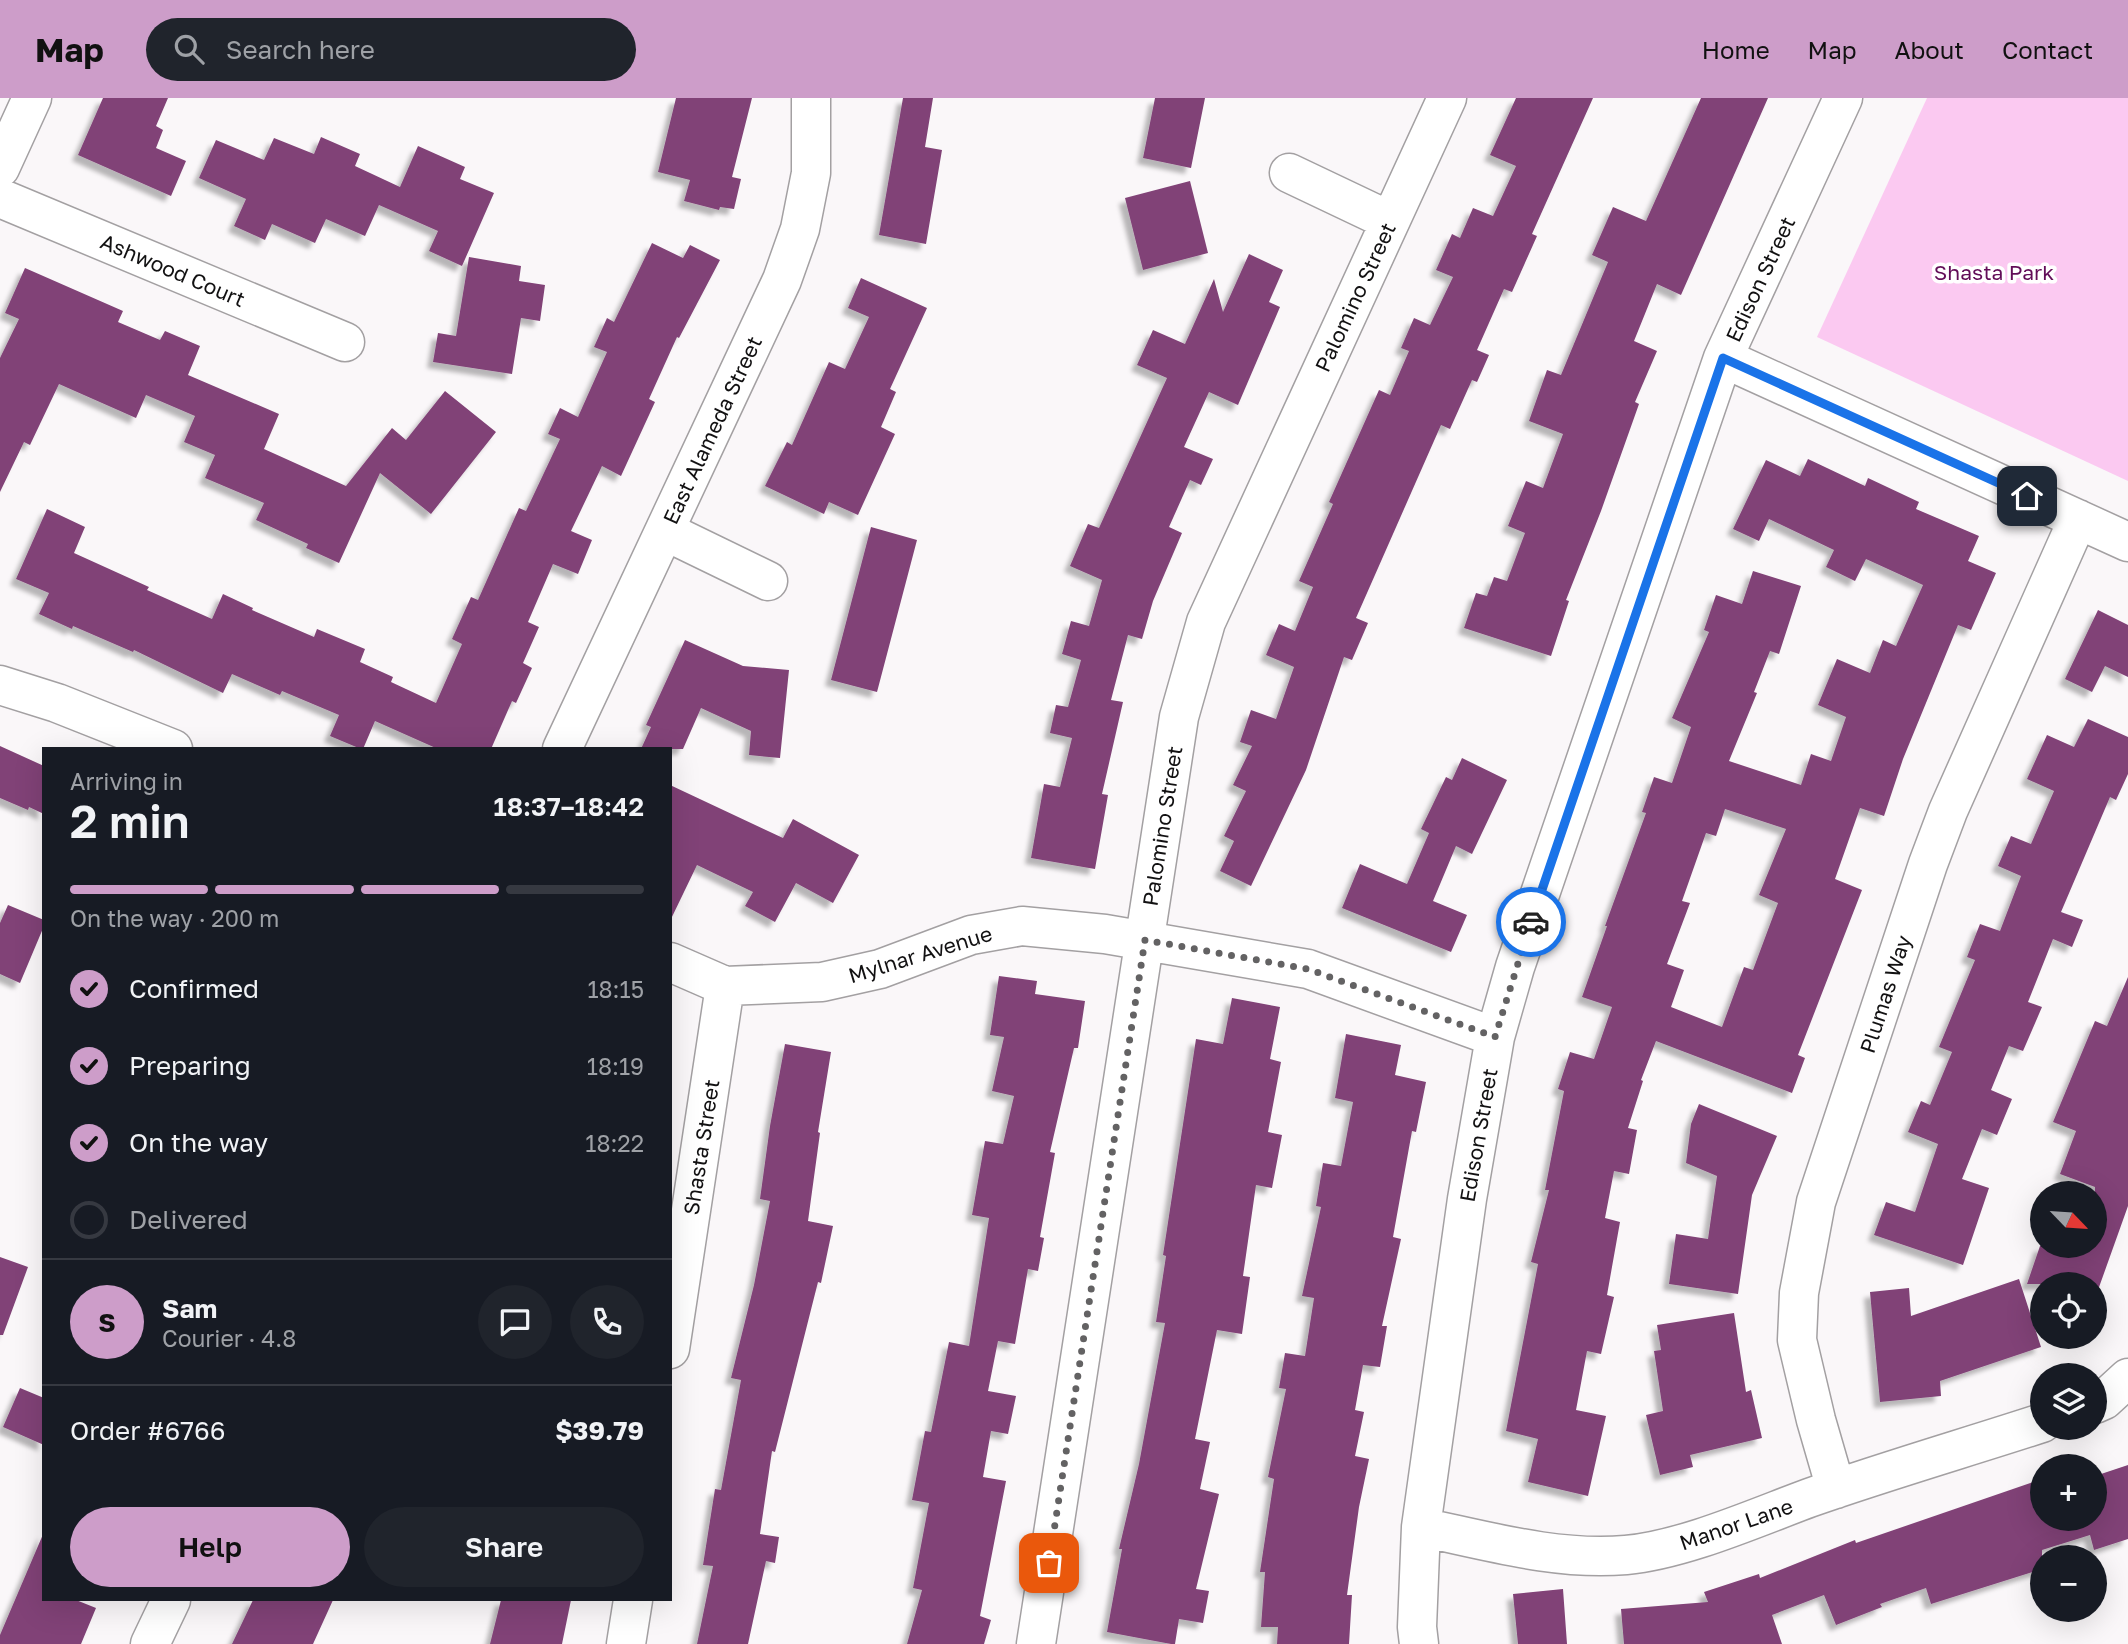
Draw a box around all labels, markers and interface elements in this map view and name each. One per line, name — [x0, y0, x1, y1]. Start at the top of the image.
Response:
search box — [146, 18, 636, 81]
text: Map — [35, 30, 104, 69]
icon: search — [170, 30, 208, 68]
text: Search here — [226, 34, 375, 65]
text: Home — [1702, 35, 1770, 64]
text: Map — [1808, 35, 1857, 64]
text: About — [1895, 35, 1964, 64]
text: Contact — [2002, 35, 2093, 64]
street label: Edison Street — [1720, 212, 1800, 346]
street label: Palomino Street — [1309, 218, 1401, 376]
street label: Ashwood Court — [97, 228, 249, 312]
park label: Shasta Park — [1934, 259, 2054, 285]
street label: East Alameda Street — [657, 332, 767, 528]
pin — [1997, 466, 2057, 526]
icon: home — [2008, 477, 2046, 515]
street label: Palomino Street — [1137, 744, 1187, 908]
text: Arriving in — [70, 767, 183, 795]
text: 18:37–18:42 — [494, 791, 644, 822]
text: 2 min — [70, 793, 190, 848]
courier — [1496, 887, 1566, 957]
icon: car — [1512, 903, 1550, 941]
text: On the way · 200 m — [70, 904, 279, 932]
street label: Mylnar Avenue — [845, 920, 995, 988]
street label: Plumas Way — [1854, 931, 1916, 1056]
icon: check — [70, 970, 108, 1008]
text: Confirmed — [129, 973, 259, 1004]
text: 18:15 — [587, 975, 644, 1003]
icon: check — [70, 1047, 108, 1085]
text: Preparing — [129, 1050, 251, 1081]
text: 18:19 — [587, 1052, 644, 1080]
street label: Edison Street — [1453, 1066, 1503, 1204]
street label: Shasta Street — [677, 1077, 725, 1217]
icon: check — [70, 1124, 108, 1162]
text: On the way — [129, 1127, 268, 1158]
text: 18:22 — [585, 1129, 644, 1157]
north arrow — [2030, 1181, 2107, 1258]
map controls — [2030, 1181, 2107, 1622]
text: Delivered — [129, 1204, 248, 1235]
button: locate — [2030, 1272, 2107, 1349]
button: chat — [478, 1285, 552, 1359]
button: phone — [570, 1285, 644, 1359]
text: Sam — [162, 1293, 217, 1324]
text: S — [98, 1307, 116, 1338]
text: Courier · 4.8 — [162, 1324, 296, 1352]
button: layers — [2030, 1363, 2107, 1440]
text: Order #6766 — [70, 1415, 225, 1446]
text: $39.79 — [555, 1415, 644, 1446]
button: + — [2030, 1454, 2107, 1531]
street label: Manor Lane — [1676, 1492, 1796, 1556]
button: Help — [70, 1507, 350, 1587]
button: Share — [364, 1507, 644, 1587]
pin — [1019, 1533, 1079, 1593]
icon: bag — [1030, 1544, 1068, 1582]
button: − — [2030, 1545, 2107, 1622]

